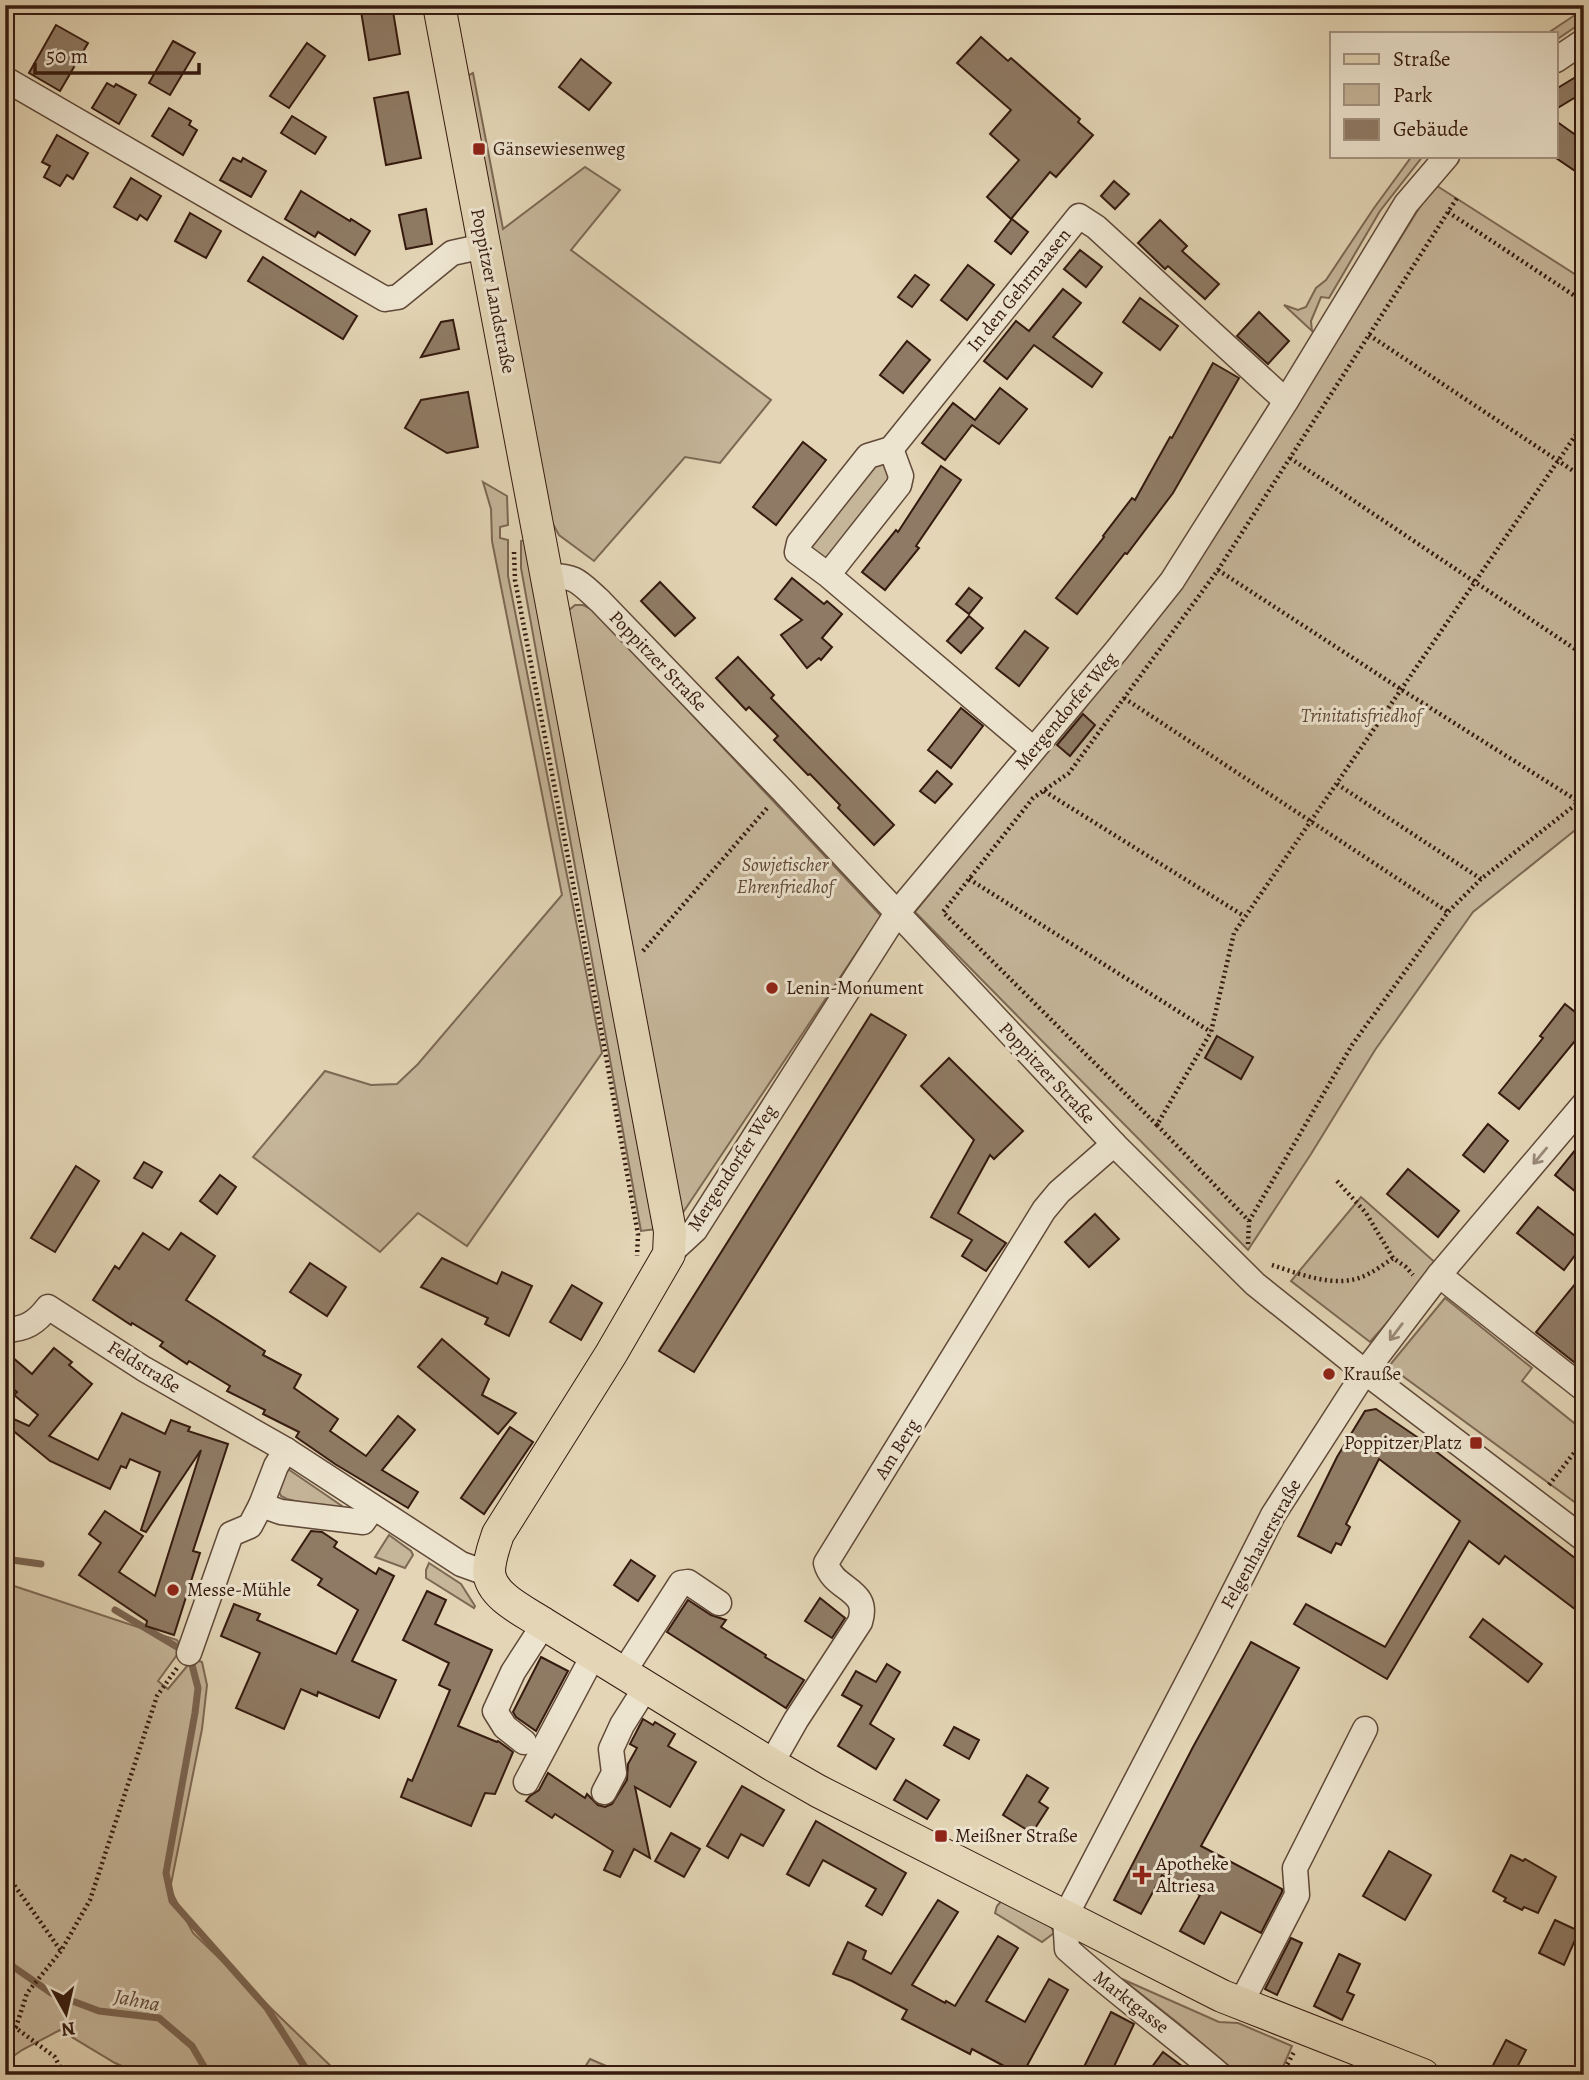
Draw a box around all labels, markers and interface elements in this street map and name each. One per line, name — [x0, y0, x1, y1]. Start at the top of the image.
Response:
scale bar — [35, 32, 200, 76]
legend — [1330, 32, 1558, 158]
text: 50 m — [46, 42, 88, 70]
text: Straße — [1393, 45, 1451, 73]
text: Park — [1393, 81, 1433, 109]
text: Gebäude — [1393, 115, 1469, 143]
place label: Gänsewiesenweg — [493, 136, 626, 162]
marker: Gänsewiesenweg — [471, 141, 487, 157]
street label: Poppitzer Landstraße — [464, 206, 522, 376]
street label: In den Gehrmaasen — [961, 223, 1077, 357]
street label: Poppitzer Straße — [603, 605, 713, 717]
street label: Mergendorfer Weg — [1009, 646, 1123, 775]
park label: Trinitatisfriedhof — [1301, 703, 1425, 729]
park label: Sowjetischer Ehrenfriedhof — [737, 852, 837, 900]
place label: Lenin-Monument — [786, 975, 924, 1001]
marker: Lenin-Monument — [764, 980, 780, 996]
street label: Poppitzer Straße — [993, 1016, 1101, 1130]
street label: Mergendorfer Weg — [681, 1099, 783, 1237]
one-way arrow — [1532, 1147, 1548, 1165]
one-way arrow — [1388, 1322, 1403, 1341]
street label: Feldstraße — [102, 1334, 186, 1400]
place label: Krauße — [1343, 1361, 1401, 1387]
marker: Krauße — [1321, 1366, 1337, 1382]
street label: Am Berg — [868, 1413, 926, 1485]
place label: Poppitzer Platz — [1344, 1430, 1462, 1456]
marker: Poppitzer Platz — [1468, 1435, 1484, 1451]
street label: Felgenhauerstraße — [1214, 1474, 1308, 1614]
place label: Messe-Mühle — [187, 1577, 291, 1603]
marker: Messe-Mühle — [165, 1582, 181, 1598]
place label: Meißner Straße — [955, 1823, 1078, 1849]
marker: Meißner Straße — [933, 1828, 949, 1844]
place label: Apotheke Altriesa — [1155, 1851, 1229, 1899]
marker: Apotheke Altriesa — [1134, 1867, 1150, 1883]
street label: Marktgasse — [1088, 1964, 1174, 2040]
north arrow — [32, 1979, 102, 2048]
water label: Jahna — [111, 1982, 162, 2018]
text: N — [59, 2015, 77, 2043]

